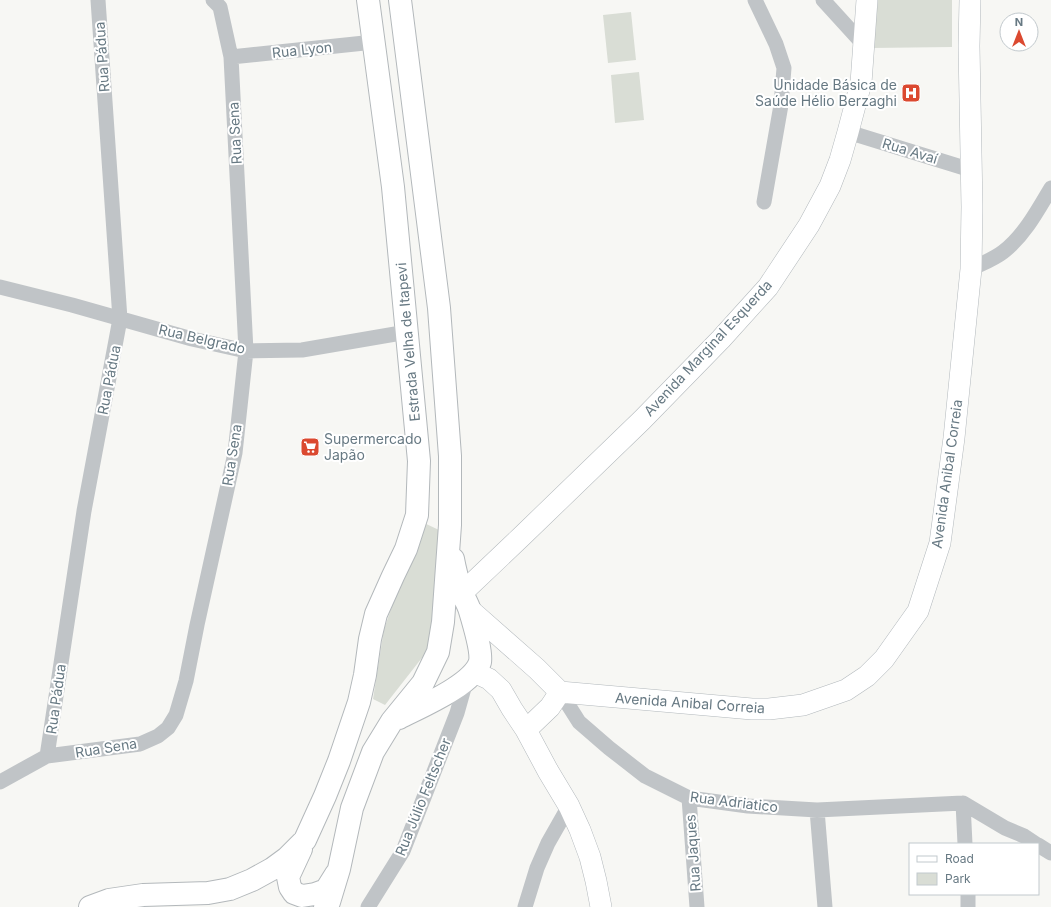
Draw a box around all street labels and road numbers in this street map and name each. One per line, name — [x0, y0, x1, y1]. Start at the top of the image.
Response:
street label: Rua Pádua — [91, 21, 112, 93]
street label: Rua Lyon — [271, 38, 333, 61]
street label: Rua Sena — [224, 101, 245, 165]
street label: Rua Avaí — [880, 134, 940, 167]
street label: Estrada Velha de Itapevi — [392, 262, 423, 422]
street label: Avenida Marginal Esquerda — [640, 276, 775, 419]
street label: Rua Belgrado — [157, 320, 247, 357]
street label: Rua Pádua — [93, 344, 124, 416]
street label: Avenida Anibal Correia — [928, 398, 965, 550]
street label: Rua Sena — [218, 423, 245, 487]
street label: Rua Pádua — [42, 663, 69, 735]
street label: Avenida Anibal Correia — [614, 689, 766, 716]
street label: Rua Sena — [74, 734, 138, 761]
street label: Rua Júlio Feltscher — [391, 735, 454, 858]
street label: Rua Adriatico — [689, 788, 779, 815]
street label: Rua Jaques — [681, 814, 704, 892]

